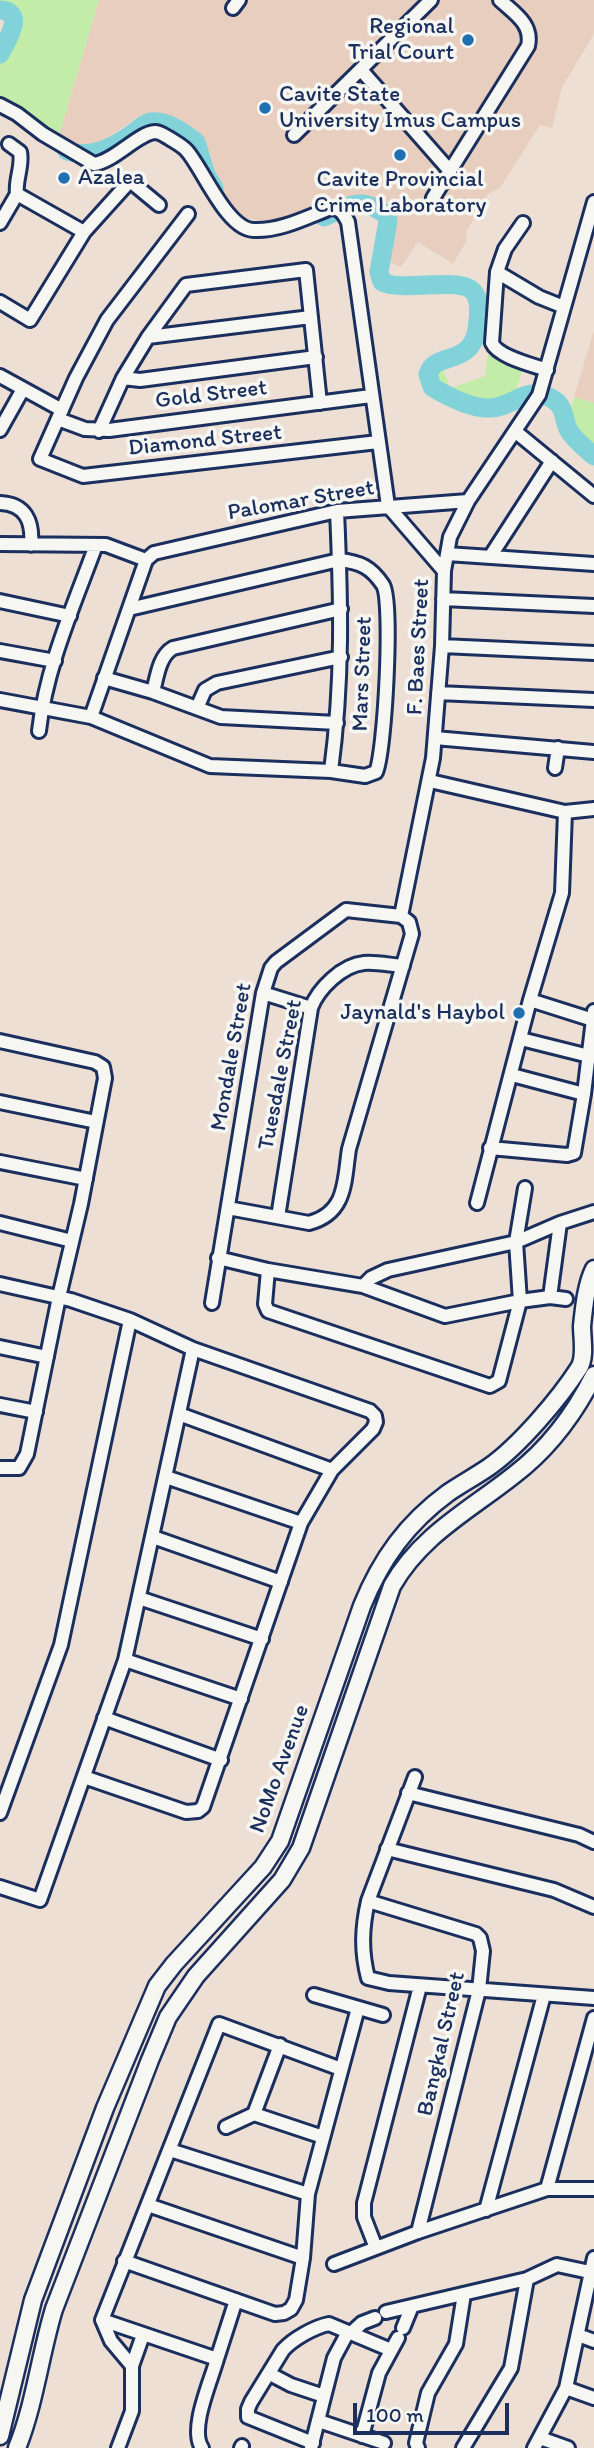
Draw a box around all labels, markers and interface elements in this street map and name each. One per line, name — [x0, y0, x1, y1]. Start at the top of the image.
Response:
place label: Regional Trial Court — [348, 13, 454, 67]
marker: Regional Trial Court — [460, 32, 476, 48]
place label: Cavite State University Imus Campus — [279, 81, 521, 135]
marker: Cavite State University Imus Campus — [257, 100, 273, 116]
marker: Cavite Provincial Crime Laboratory — [392, 147, 408, 163]
place label: Azalea — [78, 164, 145, 192]
place label: Cavite Provincial Crime Laboratory — [314, 166, 486, 220]
marker: Azalea — [56, 170, 72, 186]
street label: Gold Street — [154, 374, 268, 416]
street label: Diamond Street — [127, 419, 283, 463]
street label: Palomar Street — [226, 475, 376, 527]
street label: F. Baes Street — [402, 578, 436, 716]
street label: Mars Street — [347, 616, 379, 732]
street label: Mondale Street — [205, 981, 259, 1133]
street label: Tuesdale Street — [253, 997, 309, 1153]
place label: Jaynald's Haybol — [341, 999, 505, 1027]
marker: Jaynald's Haybol — [511, 1005, 527, 1021]
street label: NoMo Avenue — [244, 1701, 316, 1837]
street label: Bangkal Street — [412, 1969, 472, 2119]
scale bar — [356, 2388, 512, 2432]
text: 100 m — [366, 2402, 424, 2427]

